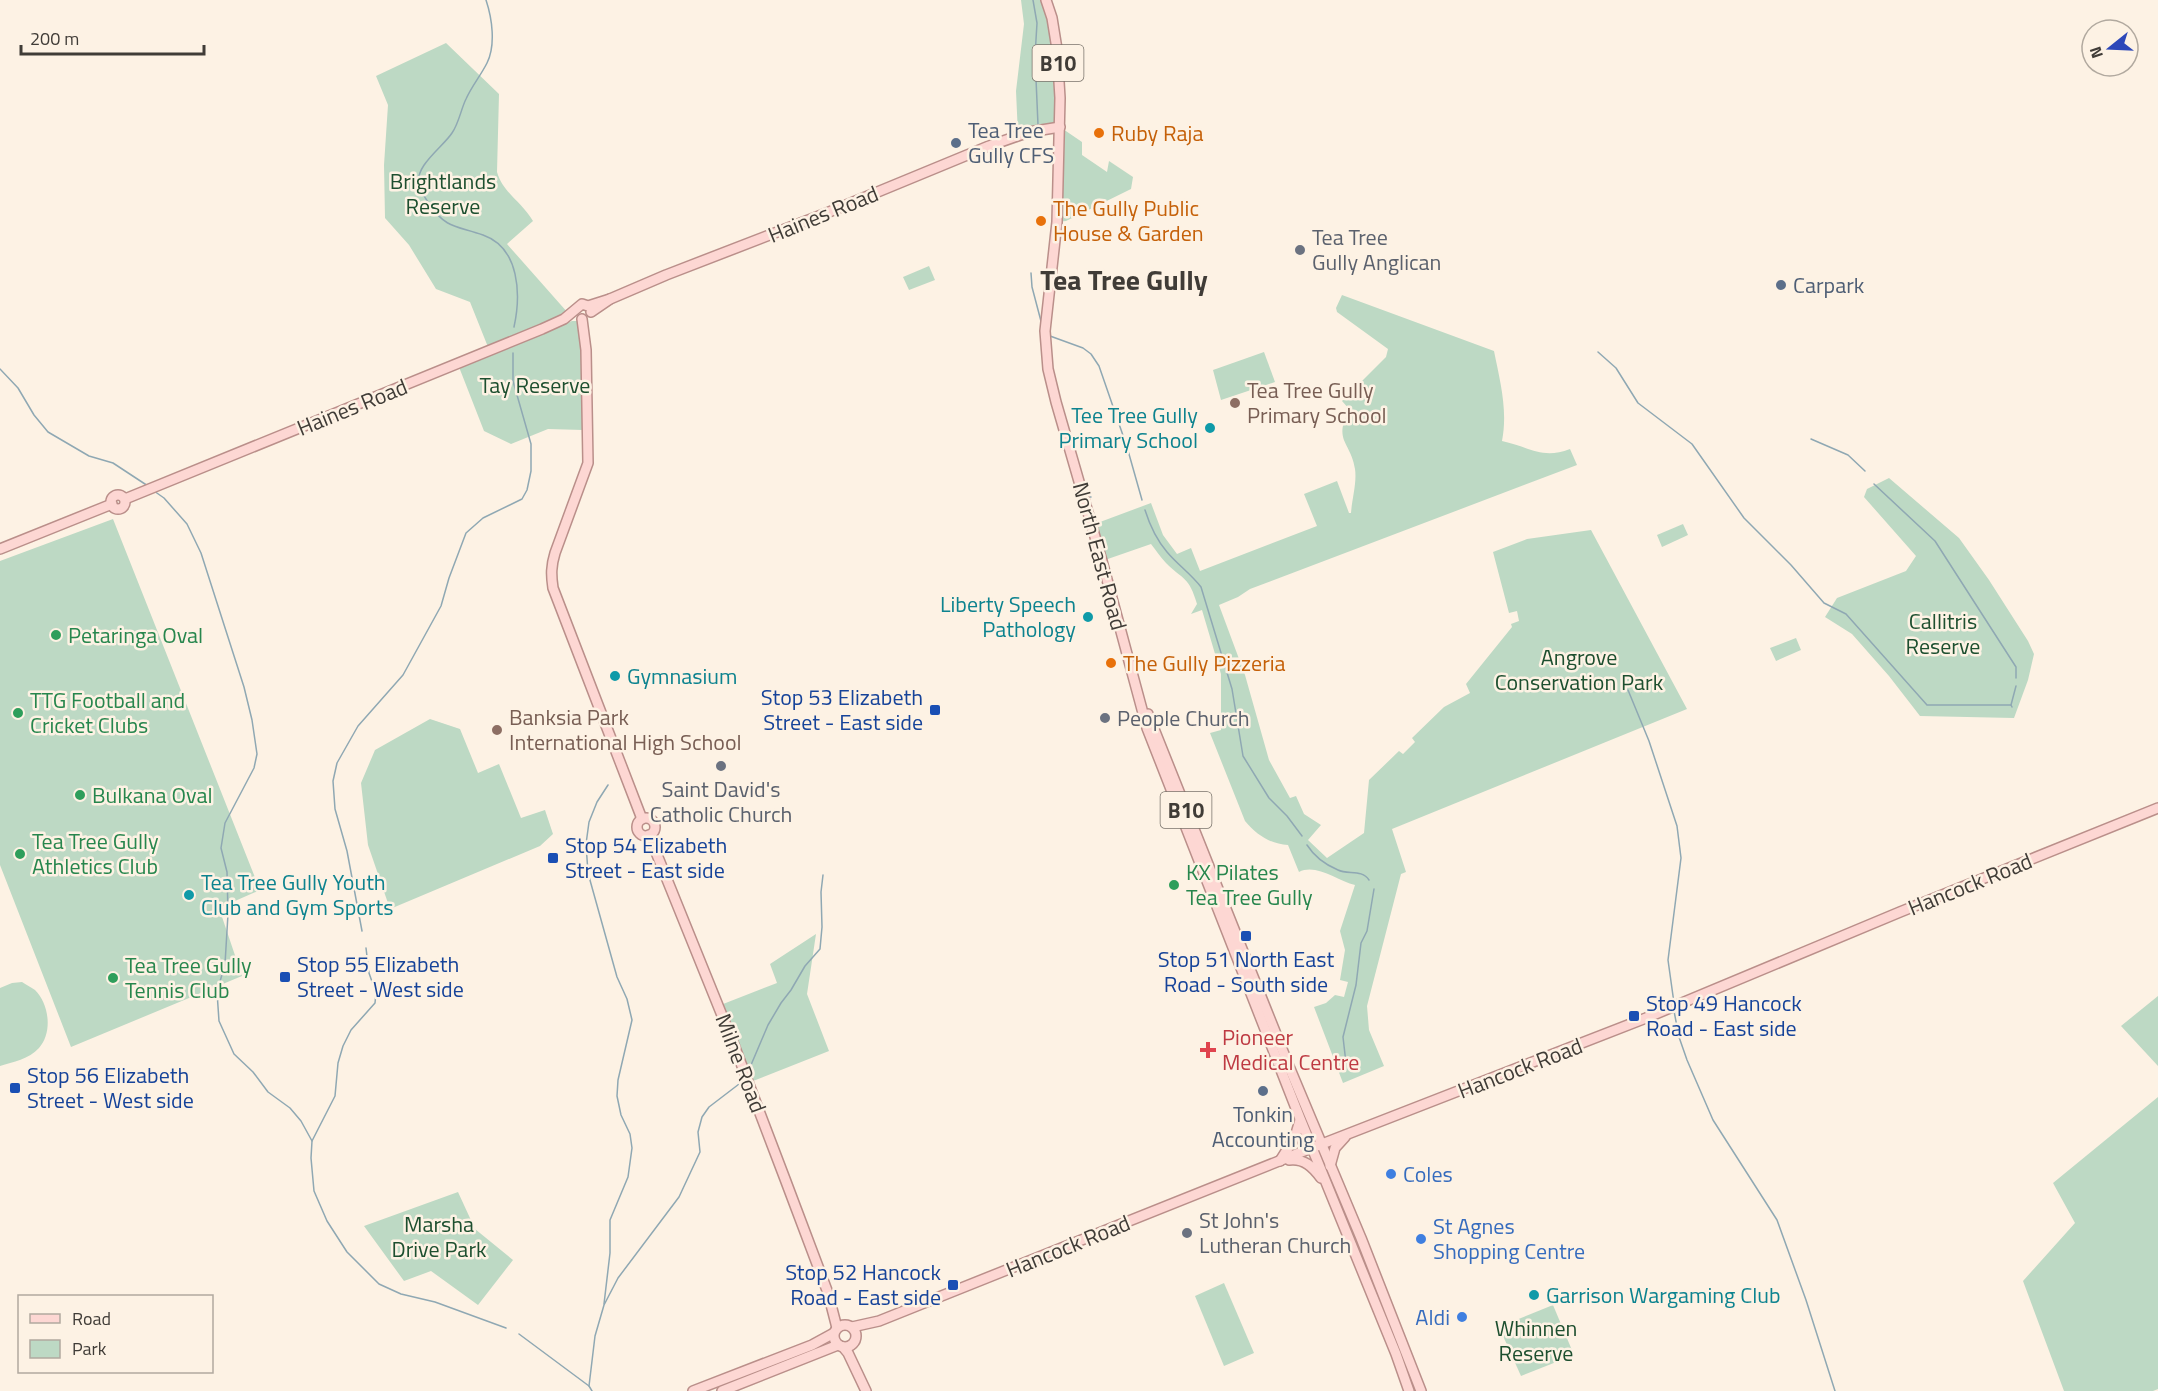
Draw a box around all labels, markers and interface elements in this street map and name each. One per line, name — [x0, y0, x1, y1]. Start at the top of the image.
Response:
scale bar — [21, 18, 204, 56]
north arrow — [2080, 18, 2140, 78]
text: 200 m — [30, 25, 79, 52]
text: N — [2083, 44, 2109, 62]
road number: B10 — [1032, 45, 1084, 81]
place label: Tea Tree Gully CFS — [968, 113, 1054, 172]
place label: Ruby Raja — [1111, 116, 1203, 150]
marker: Ruby Raja — [1092, 126, 1106, 140]
marker: Tea Tree Gully CFS — [949, 136, 963, 150]
park label: Brightlands Reserve — [390, 164, 496, 223]
street label: Haines Road — [763, 176, 883, 252]
place label: The Gully Public House & Garden — [1053, 191, 1204, 250]
marker: The Gully Public House & Garden — [1034, 214, 1048, 228]
place label: Tea Tree Gully Anglican — [1312, 220, 1441, 279]
marker: Tea Tree Gully Anglican — [1293, 243, 1307, 257]
district label: Tea Tree Gully — [1040, 258, 1208, 301]
place label: Carpark — [1793, 268, 1865, 302]
marker: Carpark — [1774, 278, 1788, 292]
park label: Tay Reserve — [480, 368, 590, 402]
street label: Haines Road — [292, 369, 412, 445]
place label: Tea Tree Gully Primary School — [1247, 373, 1387, 432]
marker: Tea Tree Gully Primary School — [1228, 396, 1242, 410]
place label: Tee Tree Gully Primary School — [1058, 398, 1198, 457]
marker: Tee Tree Gully Primary School — [1203, 421, 1217, 435]
street label: North East Road — [1064, 478, 1136, 634]
place label: Liberty Speech Pathology — [940, 587, 1076, 646]
park label: Callitris Reserve — [1906, 604, 1980, 663]
marker: Liberty Speech Pathology — [1081, 610, 1095, 624]
place label: Petaringa Oval — [68, 618, 203, 652]
marker: Petaringa Oval — [49, 628, 63, 642]
park label: Angrove Conservation Park — [1495, 640, 1664, 699]
place label: The Gully Pizzeria — [1123, 646, 1286, 680]
marker: The Gully Pizzeria — [1104, 656, 1118, 670]
place label: Gymnasium — [627, 659, 737, 693]
marker: Gymnasium — [608, 669, 622, 683]
place label: Stop 53 Elizabeth Street - East side — [761, 680, 923, 739]
place label: TTG Football and Cricket Clubs — [30, 683, 185, 742]
place label: Banksia Park International High School — [509, 700, 742, 759]
place label: People Church — [1117, 701, 1250, 735]
marker: Stop 53 Elizabeth Street - East side — [928, 703, 942, 717]
marker: TTG Football and Cricket Clubs — [11, 706, 25, 720]
marker: People Church — [1098, 711, 1112, 725]
marker: Banksia Park International High School — [490, 723, 504, 737]
marker: Saint David's Catholic Church — [714, 759, 728, 773]
place label: Saint David's Catholic Church — [650, 772, 792, 831]
place label: Bulkana Oval — [92, 778, 213, 812]
marker: Bulkana Oval — [73, 788, 87, 802]
road number: B10 — [1160, 792, 1212, 828]
place label: Tea Tree Gully Athletics Club — [32, 824, 159, 883]
place label: Stop 54 Elizabeth Street - East side — [565, 828, 727, 887]
street label: Hancock Road — [1903, 844, 2037, 924]
marker: Tea Tree Gully Athletics Club — [13, 847, 27, 861]
marker: Stop 54 Elizabeth Street - East side — [546, 851, 560, 865]
place label: KX Pilates Tea Tree Gully — [1186, 855, 1313, 914]
place label: Tea Tree Gully Youth Club and Gym Sports — [201, 865, 393, 924]
marker: KX Pilates Tea Tree Gully — [1167, 878, 1181, 892]
marker: Tea Tree Gully Youth Club and Gym Sports — [182, 888, 196, 902]
marker: Stop 51 North East Road - South side — [1239, 929, 1253, 943]
place label: Stop 51 North East Road - South side — [1158, 942, 1335, 1001]
place label: Stop 55 Elizabeth Street - West side — [297, 947, 464, 1006]
place label: Tea Tree Gully Tennis Club — [125, 948, 252, 1007]
marker: Stop 55 Elizabeth Street - West side — [278, 970, 292, 984]
marker: Tea Tree Gully Tennis Club — [106, 971, 120, 985]
place label: Stop 49 Hancock Road - East side — [1646, 986, 1802, 1045]
street label: Milne Road — [707, 1008, 775, 1118]
marker: Stop 49 Hancock Road - East side — [1627, 1009, 1641, 1023]
place label: Pioneer Medical Centre — [1222, 1020, 1359, 1079]
street label: Hancock Road — [1453, 1029, 1587, 1107]
marker: Pioneer Medical Centre — [1199, 1041, 1217, 1059]
place label: Stop 56 Elizabeth Street - West side — [27, 1058, 194, 1117]
marker: Stop 56 Elizabeth Street - West side — [8, 1081, 22, 1095]
marker: Tonkin Accounting — [1256, 1084, 1270, 1098]
place label: Tonkin Accounting — [1212, 1097, 1314, 1156]
place label: Coles — [1403, 1157, 1453, 1191]
marker: Coles — [1384, 1167, 1398, 1181]
place label: St John's Lutheran Church — [1199, 1203, 1351, 1262]
street label: Hancock Road — [1001, 1206, 1135, 1286]
park label: Marsha Drive Park — [391, 1207, 487, 1266]
place label: St Agnes Shopping Centre — [1433, 1209, 1585, 1268]
marker: St John's Lutheran Church — [1180, 1226, 1194, 1240]
marker: St Agnes Shopping Centre — [1414, 1232, 1428, 1246]
place label: Stop 52 Hancock Road - East side — [785, 1255, 941, 1314]
marker: Stop 52 Hancock Road - East side — [946, 1278, 960, 1292]
place label: Garrison Wargaming Club — [1546, 1278, 1781, 1312]
marker: Garrison Wargaming Club — [1527, 1288, 1541, 1302]
legend — [18, 1295, 213, 1373]
place label: Aldi — [1415, 1300, 1450, 1334]
text: Road — [72, 1305, 111, 1332]
marker: Aldi — [1455, 1310, 1469, 1324]
park label: Whinnen Reserve — [1495, 1311, 1577, 1370]
text: Park — [72, 1335, 107, 1362]

